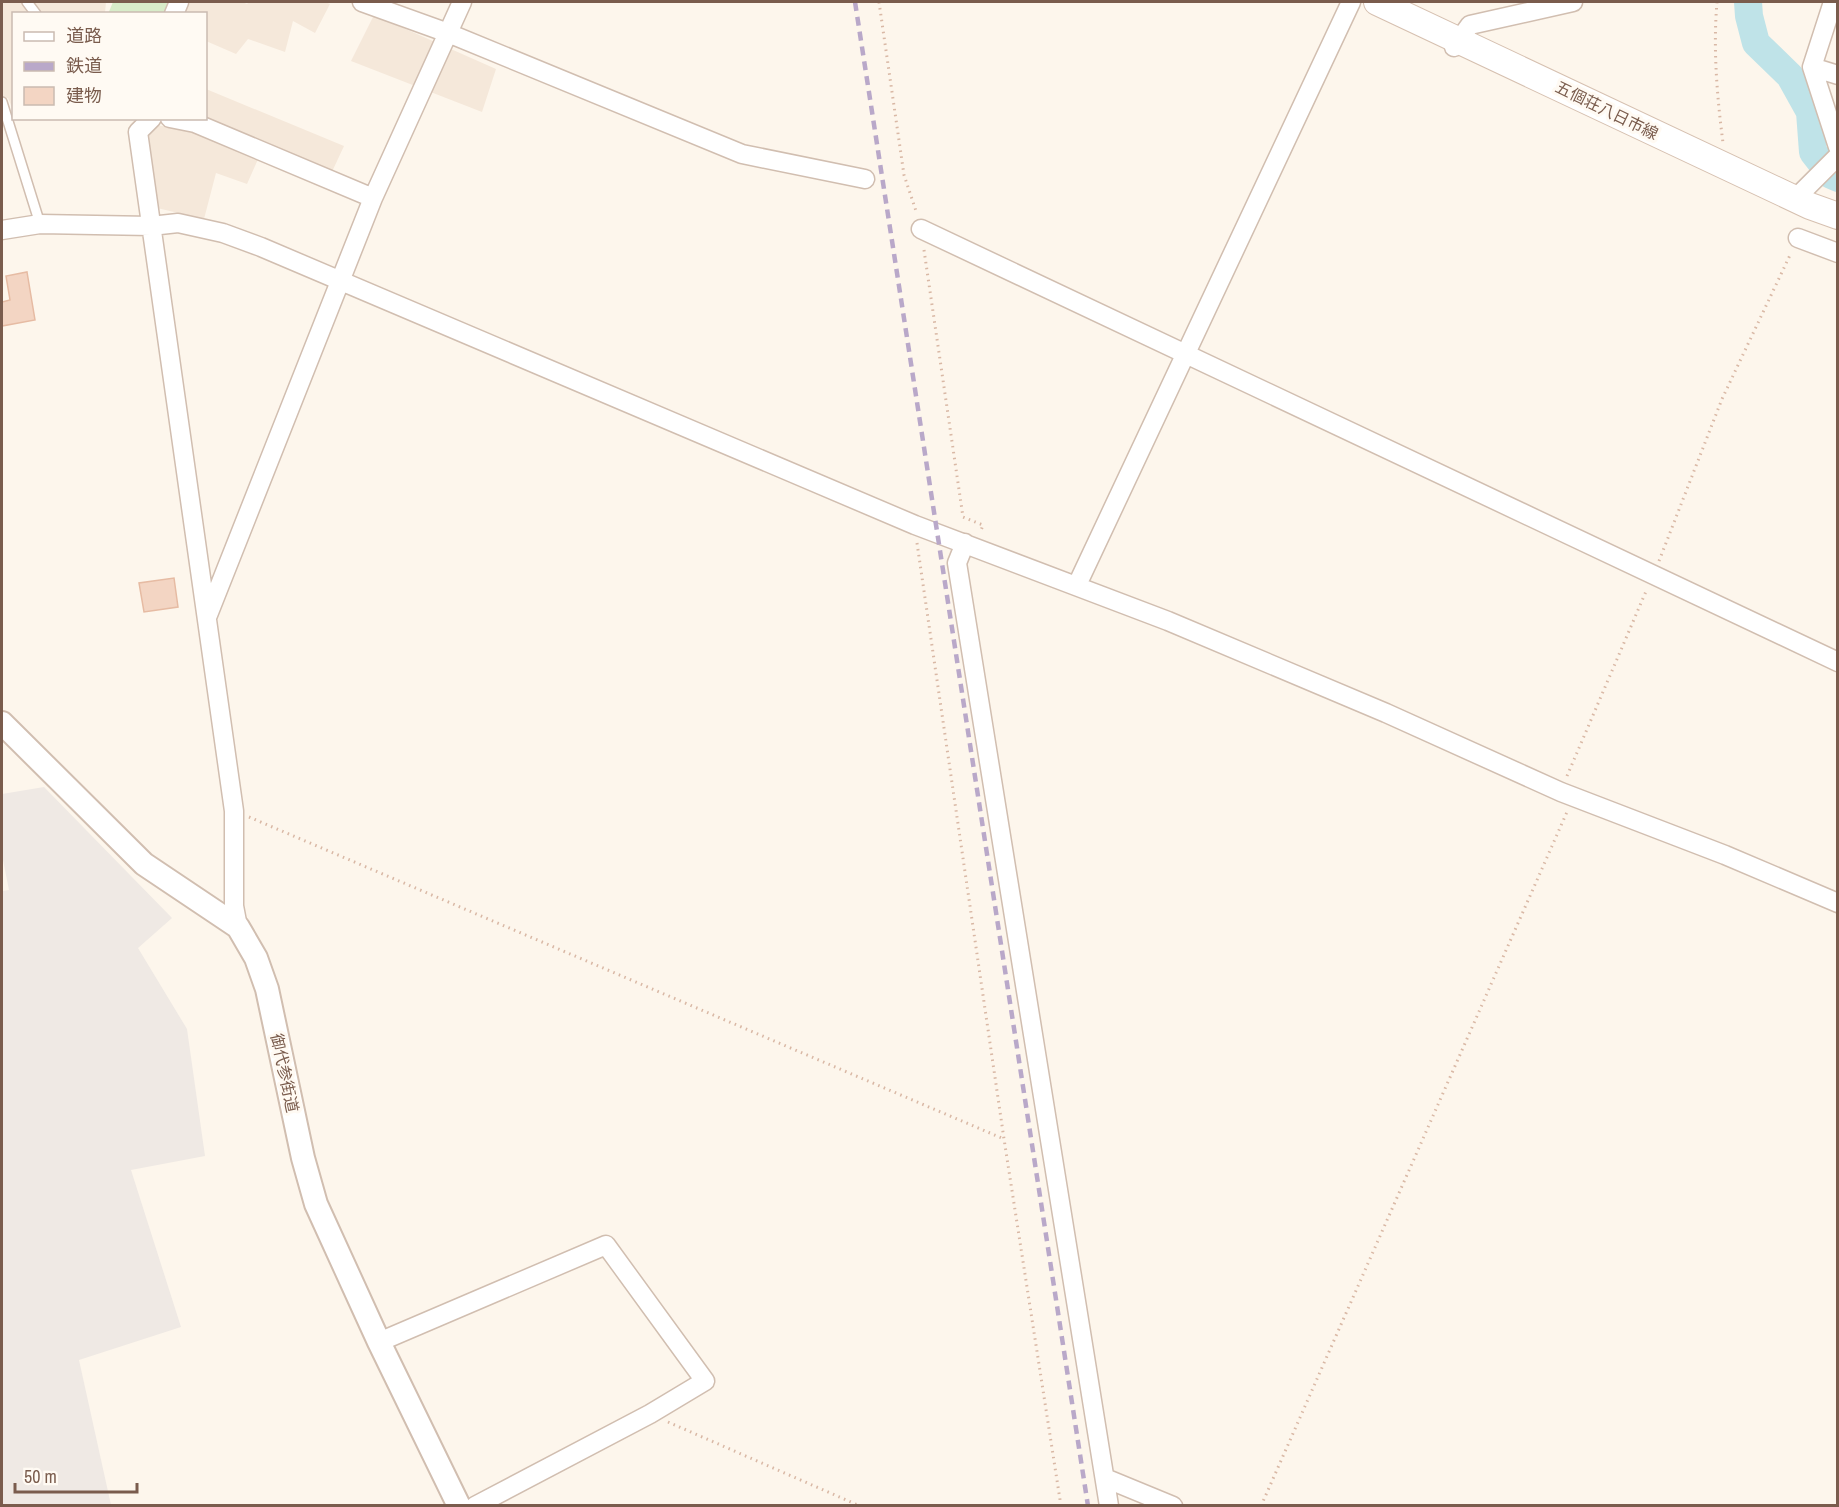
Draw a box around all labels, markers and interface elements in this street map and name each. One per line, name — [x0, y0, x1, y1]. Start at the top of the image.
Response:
legend — [12, 12, 207, 120]
text: 道路 — [66, 23, 102, 48]
text: 鉄道 — [66, 53, 102, 78]
street label: 五個荘八日市線 — [1552, 76, 1662, 144]
text: 建物 — [66, 83, 102, 108]
street label: 御代参街道 — [266, 1032, 304, 1114]
scale bar — [15, 1456, 136, 1494]
text: 50 m — [24, 1464, 57, 1489]

